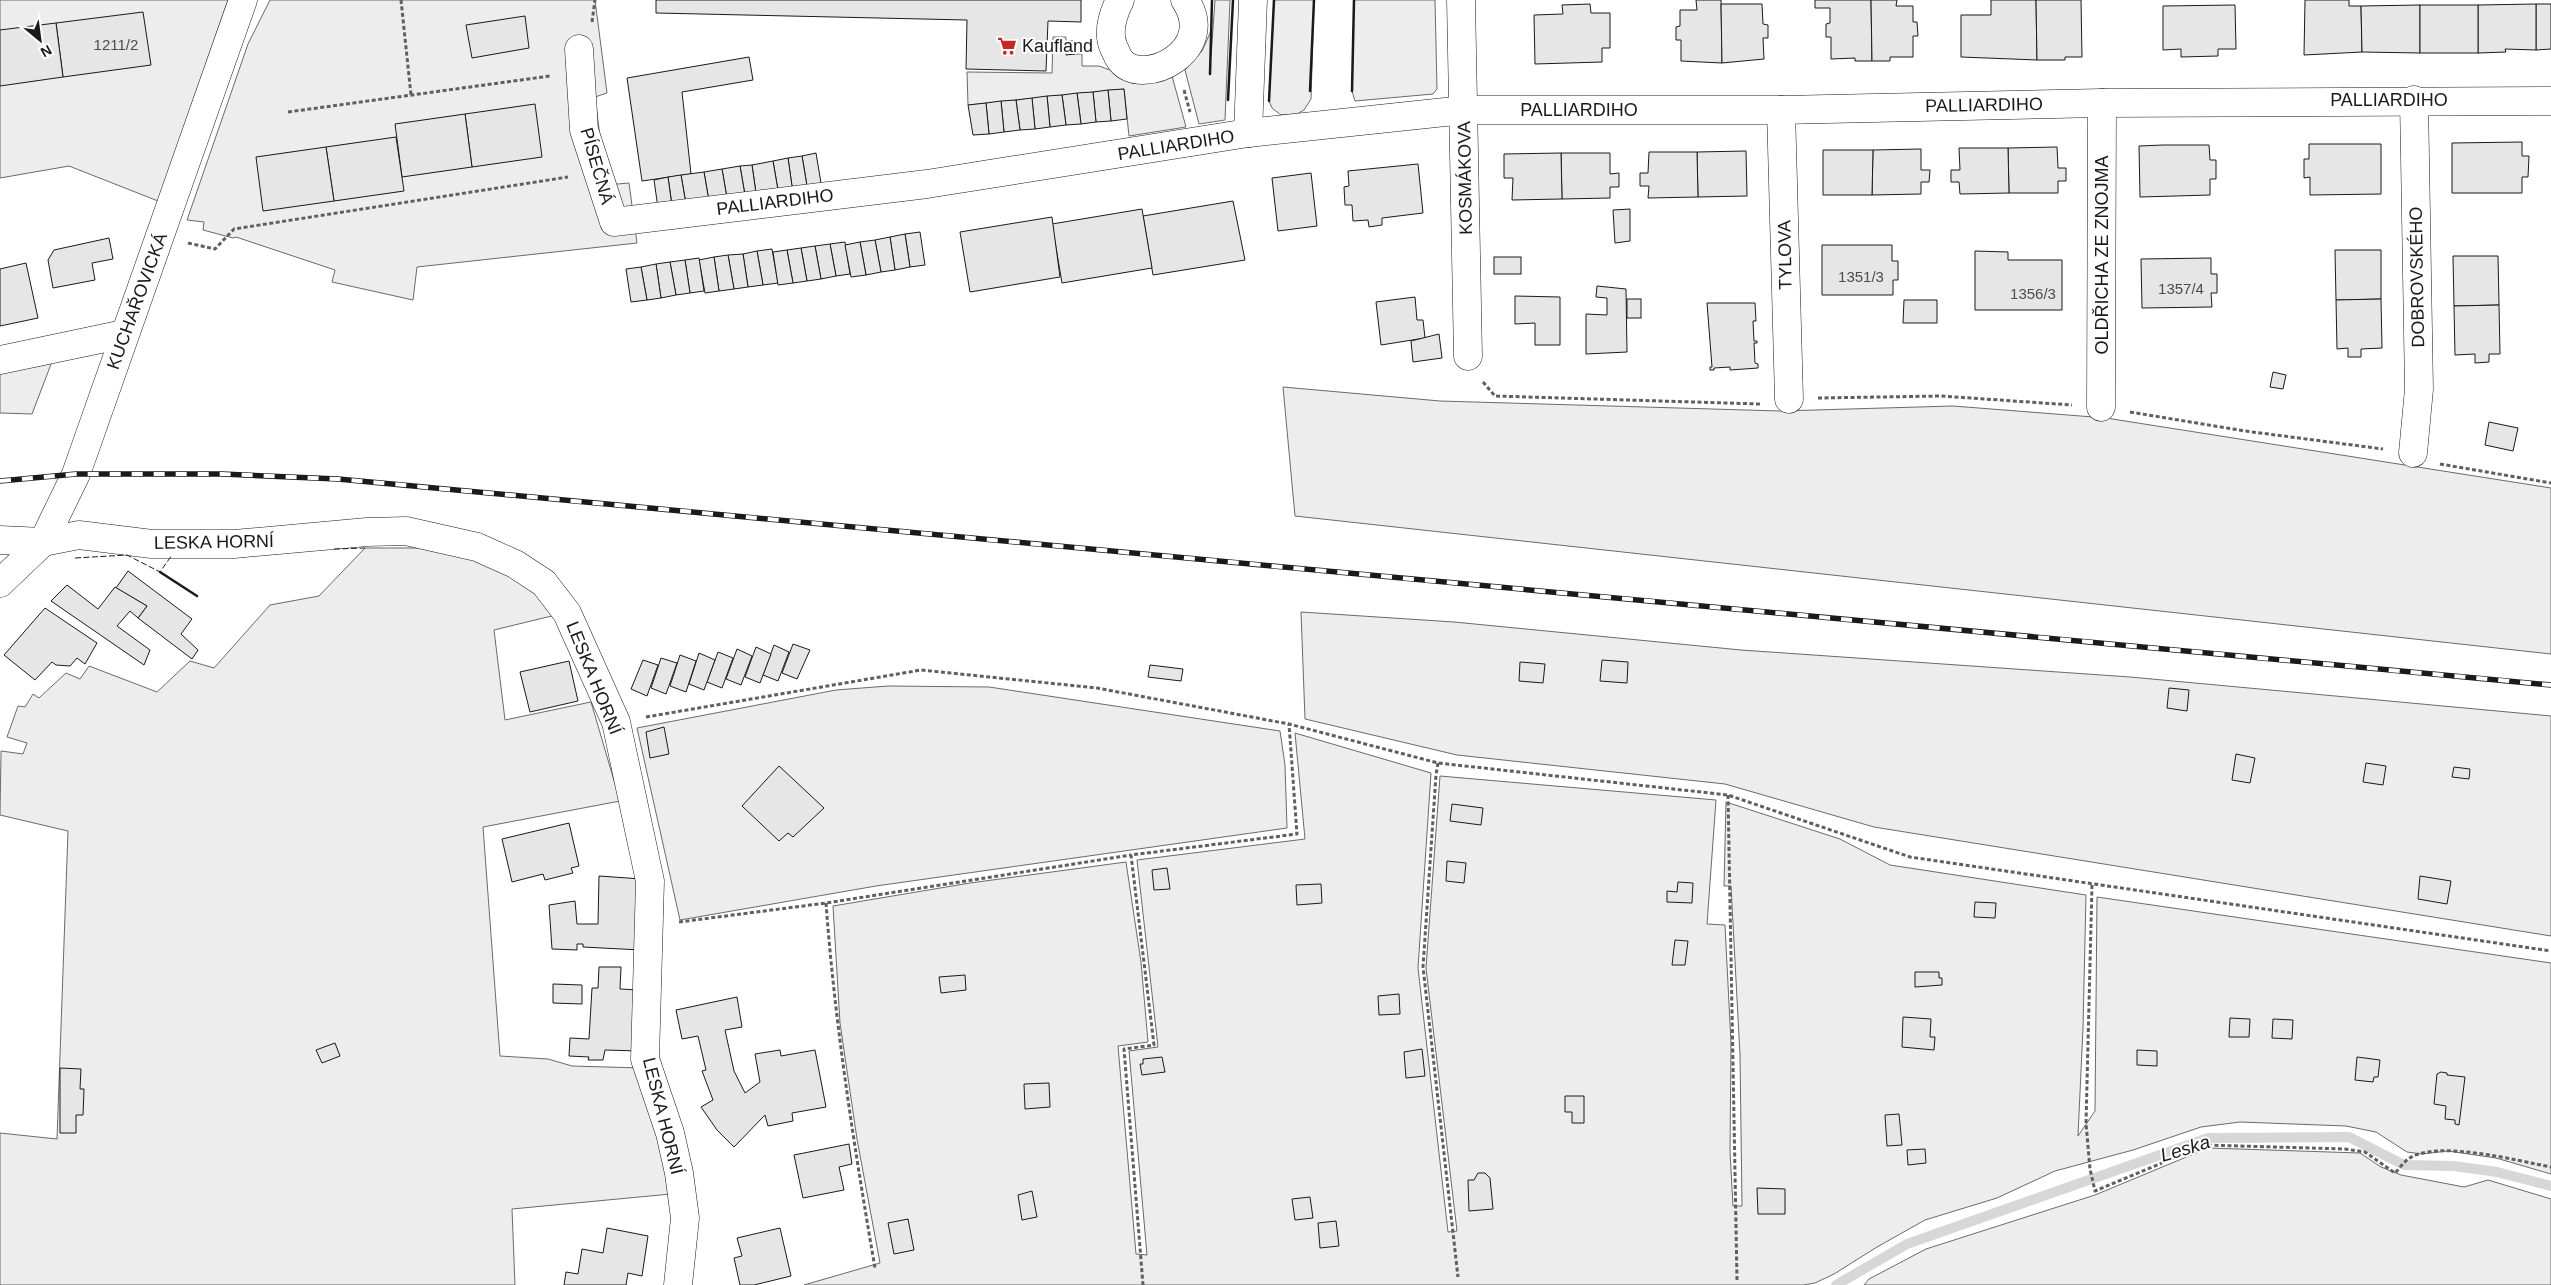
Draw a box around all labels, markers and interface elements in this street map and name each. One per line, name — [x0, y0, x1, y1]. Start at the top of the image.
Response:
north arrow — [15, 15, 65, 65]
supermarket icon: Kaufland — [996, 35, 1018, 57]
house number: 1211/2 — [94, 36, 138, 53]
place label: Kaufland — [1022, 36, 1093, 56]
text: N — [38, 42, 55, 61]
street label: PALLIARDIHO — [2330, 90, 2448, 110]
street label: PALLIARDIHO — [1925, 94, 2043, 116]
street label: PALLIARDIHO — [1520, 100, 1638, 120]
street label: KOSMÁKOVA — [1454, 121, 1476, 235]
street label: PÍSEČNÁ — [576, 125, 618, 207]
street label: PALLIARDIHO — [1116, 126, 1236, 164]
street label: OLDŘICHA ZE ZNOJMA — [2092, 155, 2112, 355]
street label: PALLIARDIHO — [715, 185, 835, 219]
street label: DOBROVSKÉHO — [2406, 206, 2428, 348]
street label: TYLOVA — [1774, 220, 1796, 290]
street label: KUCHAŘOVICKÁ — [103, 230, 171, 372]
house number: 1351/3 — [1838, 268, 1884, 285]
house number: 1357/4 — [2158, 280, 2204, 297]
house number: 1356/3 — [2010, 285, 2056, 302]
street label: LESKA HORNÍ — [154, 531, 274, 553]
street label: LESKA HORNÍ — [562, 619, 626, 737]
street label: LESKA HORNÍ — [639, 1055, 687, 1177]
water label: Leska — [2158, 1131, 2212, 1166]

